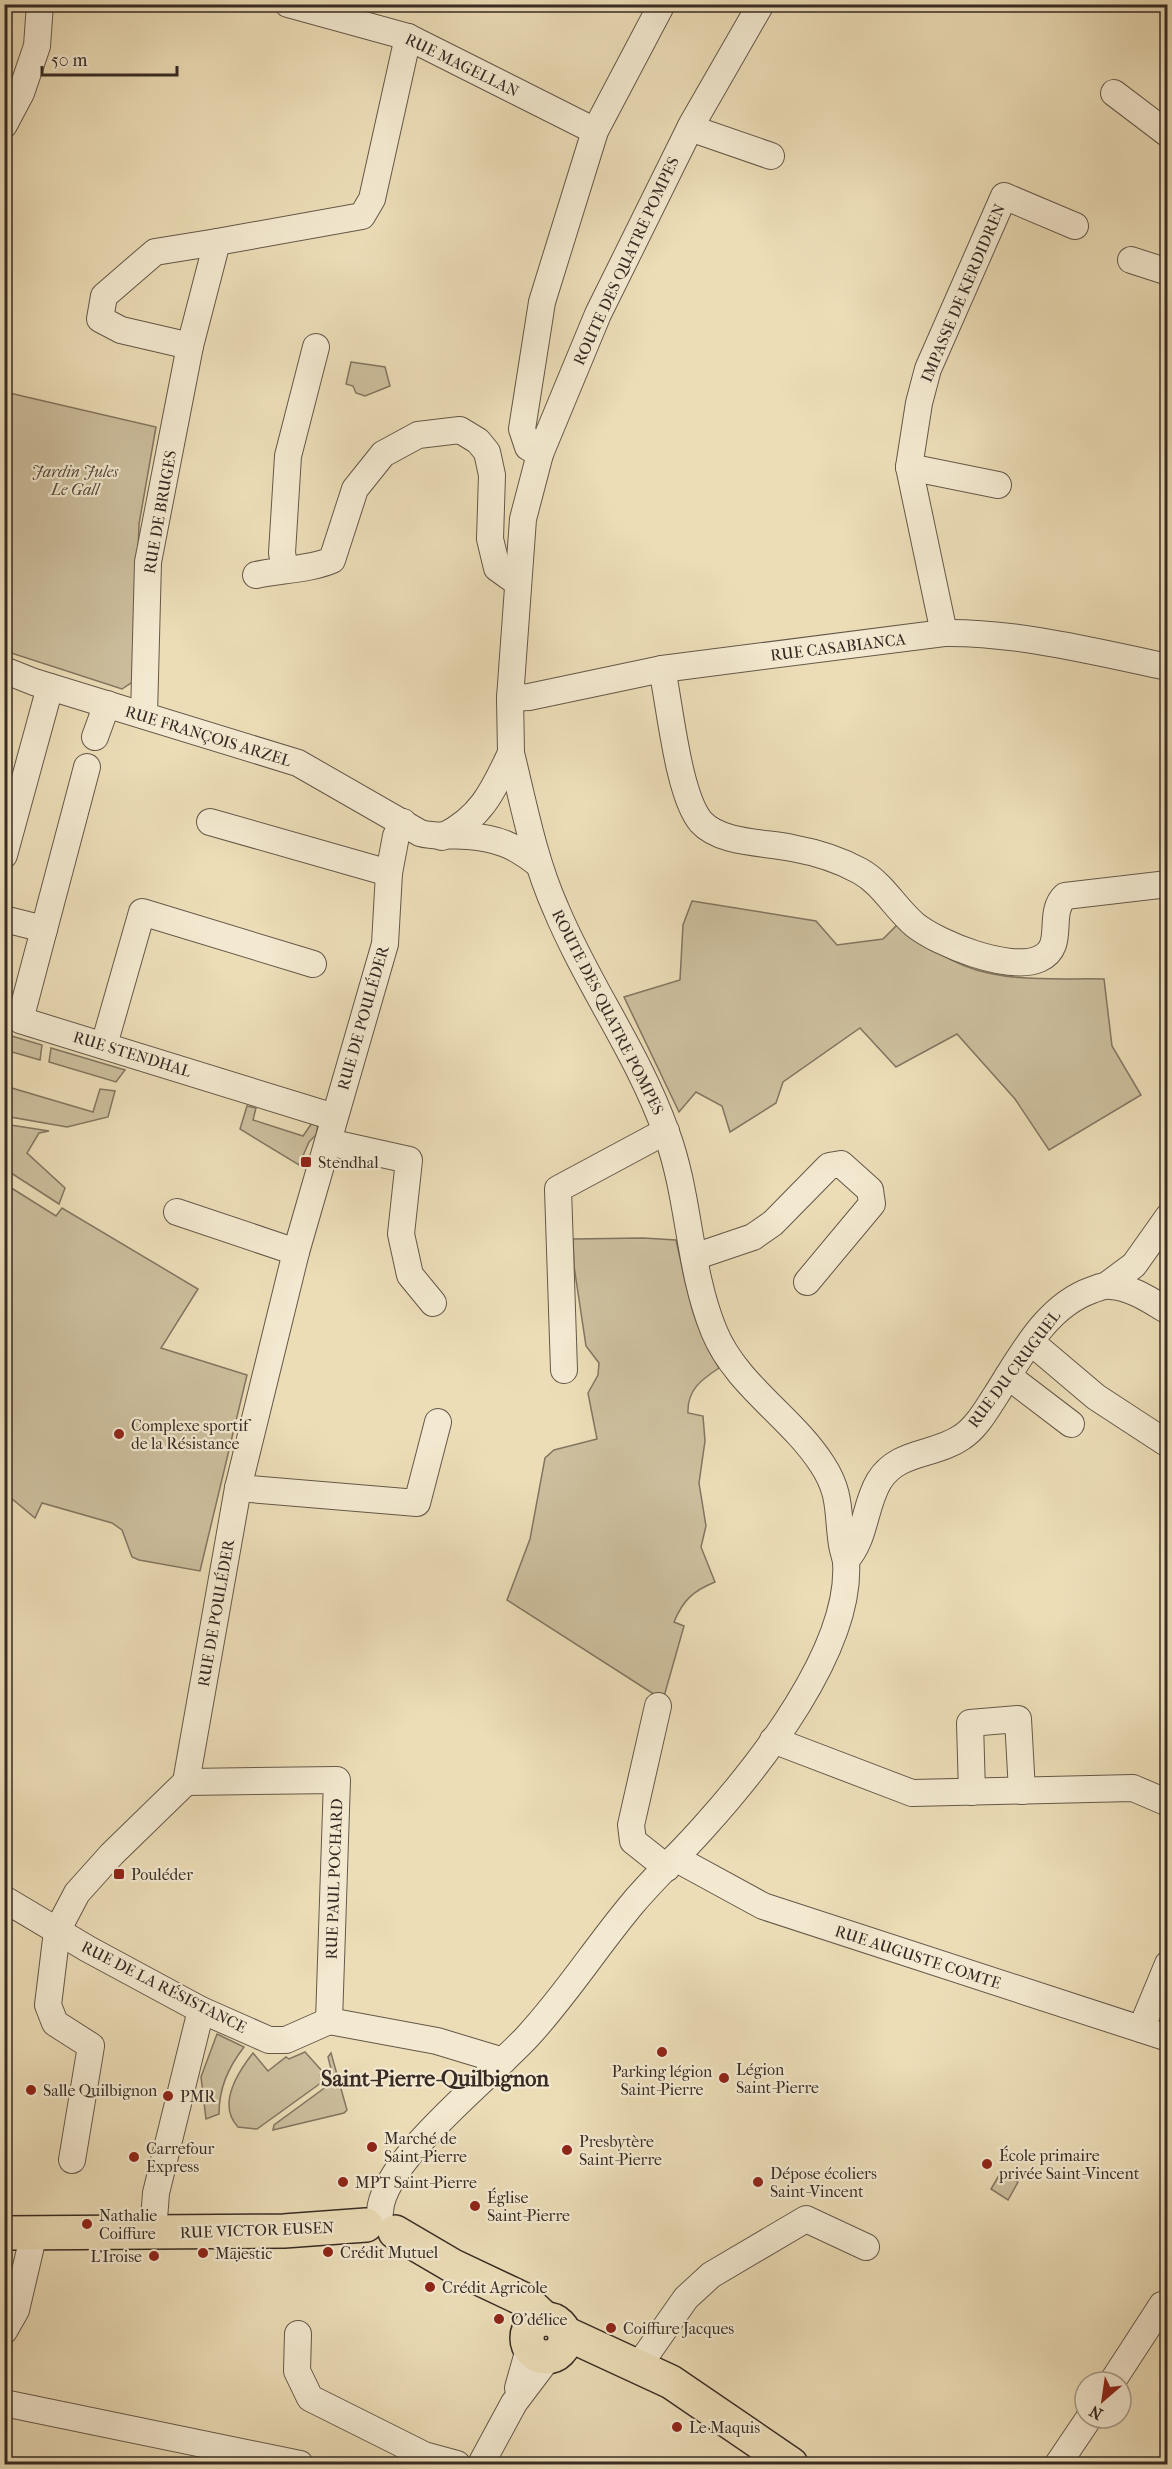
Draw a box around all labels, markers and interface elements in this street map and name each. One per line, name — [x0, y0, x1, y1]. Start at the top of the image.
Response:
street label: RUE MAGELLAN — [402, 29, 522, 101]
scale bar — [42, 39, 177, 77]
text: 50 m — [51, 50, 88, 71]
street label: ROUTE DES QUATRE POMPES — [569, 154, 683, 368]
street label: IMPASSE DE KERDIDREN — [917, 201, 1009, 385]
street label: RUE DE BRUGES — [140, 449, 180, 575]
park label: Jardin Jules Le Gall — [32, 462, 119, 499]
street label: RUE CASABIANCA — [769, 629, 908, 665]
street label: RUE FRANÇOIS ARZEL — [122, 702, 294, 771]
street label: ROUTE DES QUATRE POMPES — [548, 906, 668, 1118]
street label: RUE DE POULÉDER — [332, 942, 393, 1092]
street label: RUE STENDHAL — [71, 1027, 194, 1081]
place label: Stendhal — [318, 1153, 379, 1172]
marker: Stendhal — [299, 1155, 313, 1169]
street label: RUE DU CRUGUEL — [964, 1306, 1064, 1431]
place label: Complexe sportif de la Résistance — [131, 1416, 252, 1453]
marker: Complexe sportif de la Résistance — [112, 1427, 126, 1441]
street label: RUE DE POULÉDER — [193, 1536, 239, 1688]
street label: RUE PAUL POCHARD — [322, 1798, 346, 1960]
place label: Pouléder — [131, 1865, 193, 1884]
marker: Pouléder — [112, 1867, 126, 1881]
street label: RUE AUGUSTE COMTE — [833, 1921, 1004, 1993]
street label: RUE DE LA RÉSISTANCE — [78, 1936, 250, 2037]
marker: Parking légion Saint-Pierre — [655, 2045, 669, 2059]
place label: Légion Saint-Pierre — [736, 2060, 819, 2097]
place label: Parking légion Saint-Pierre — [612, 2062, 713, 2099]
district label: Saint-Pierre-Quilbignon — [321, 2066, 549, 2092]
marker: Légion Saint-Pierre — [717, 2071, 731, 2085]
place label: Salle Quilbignon — [43, 2081, 158, 2100]
marker: Salle Quilbignon — [24, 2083, 38, 2097]
place label: PMR — [180, 2087, 217, 2106]
marker: PMR — [161, 2089, 175, 2103]
place label: Marché de Saint-Pierre — [384, 2129, 467, 2166]
place label: Presbytère Saint-Pierre — [579, 2132, 662, 2169]
place label: Carrefour Express — [146, 2139, 215, 2176]
marker: Marché de Saint-Pierre — [365, 2140, 379, 2154]
marker: Presbytère Saint-Pierre — [560, 2143, 574, 2157]
place label: École primaire privée Saint-Vincent — [998, 2145, 1140, 2183]
marker: Carrefour Express — [127, 2150, 141, 2164]
marker: École primaire privée Saint-Vincent — [980, 2157, 994, 2171]
place label: Dépose écoliers Saint-Vincent — [770, 2164, 877, 2201]
place label: MPT Saint-Pierre — [355, 2173, 477, 2192]
marker: MPT Saint-Pierre — [336, 2175, 350, 2189]
marker: Dépose écoliers Saint-Vincent — [751, 2175, 765, 2189]
place label: Église Saint-Pierre — [487, 2187, 570, 2225]
marker: Église Saint-Pierre — [468, 2199, 482, 2213]
place label: Nathalie Coiffure — [99, 2206, 157, 2243]
marker: Nathalie Coiffure — [80, 2217, 94, 2231]
street label: RUE VICTOR EUSEN — [179, 2218, 335, 2242]
place label: Crédit Mutuel — [340, 2243, 439, 2262]
place label: Majestic — [215, 2244, 272, 2263]
marker: Crédit Mutuel — [321, 2245, 335, 2259]
marker: Majestic — [196, 2246, 210, 2260]
place label: L'Iroise — [90, 2247, 142, 2266]
marker: L'Iroise — [147, 2249, 161, 2263]
place label: Crédit Agricole — [442, 2278, 548, 2297]
marker: Crédit Agricole — [423, 2280, 437, 2294]
place label: O'délice — [511, 2310, 568, 2329]
marker: O'délice — [492, 2312, 506, 2326]
place label: Coiffure Jacques — [623, 2319, 734, 2338]
marker: Coiffure Jacques — [604, 2321, 618, 2335]
north arrow — [1073, 2370, 1133, 2430]
text: N — [1085, 2401, 1106, 2424]
place label: Le Maquis — [689, 2418, 760, 2437]
marker: Le Maquis — [670, 2420, 684, 2434]

